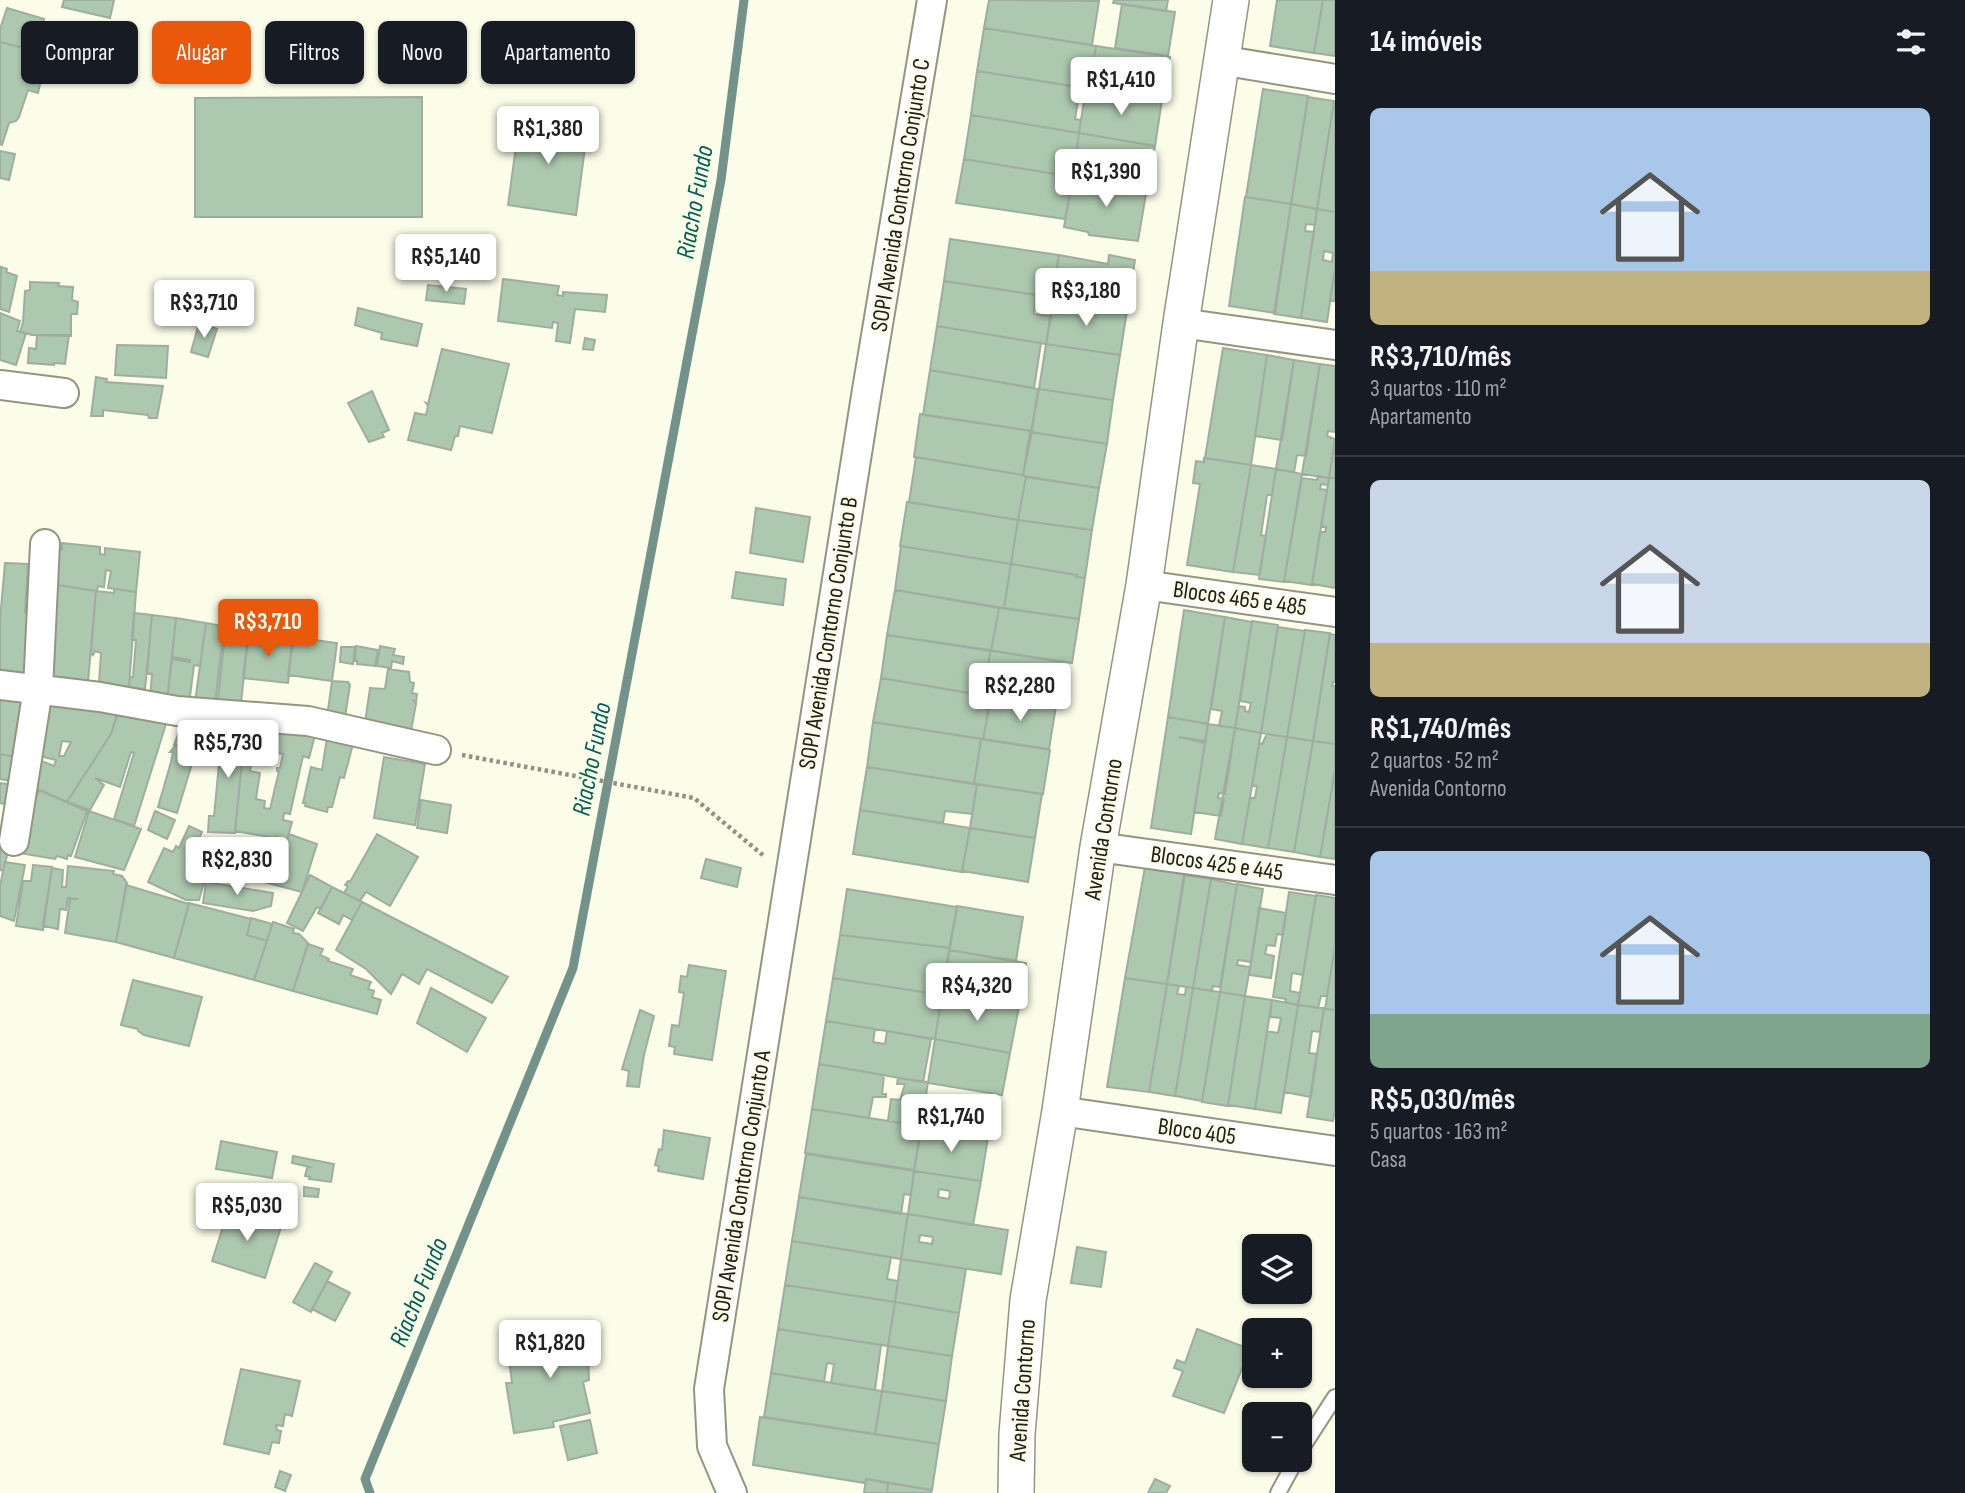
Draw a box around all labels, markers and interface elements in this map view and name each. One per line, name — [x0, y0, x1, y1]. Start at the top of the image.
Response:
chip: Comprar — [21, 21, 138, 84]
chip: Alugar — [152, 21, 251, 84]
chip: Filtros — [265, 21, 364, 84]
chip: Novo — [378, 21, 467, 84]
chip: Apartamento — [481, 21, 635, 84]
icon: filters — [1892, 23, 1930, 61]
text: 14 imóveis — [1370, 24, 1482, 60]
street label: SOPI Avenida Contorno Conjunto C — [865, 56, 936, 334]
pin: R$1,410 — [1056, 58, 1186, 117]
text: R$1,410 — [1087, 66, 1155, 94]
pin: R$1,380 — [483, 106, 613, 166]
text: R$1,380 — [513, 115, 583, 143]
water label: Riacho Fundo — [670, 143, 721, 261]
pin: R$1,390 — [1041, 150, 1171, 209]
icon: home — [1587, 154, 1713, 280]
text: R$1,390 — [1071, 158, 1141, 186]
pin: R$5,140 — [381, 234, 511, 294]
text: R$5,140 — [411, 243, 481, 271]
pin: R$3,180 — [1021, 268, 1151, 328]
text: R$3,180 — [1051, 277, 1121, 305]
pin: R$3,710 — [139, 280, 269, 340]
text: R$3,710 — [170, 289, 238, 317]
text: R$3,710/mês — [1370, 339, 1512, 375]
text: 3 quartos · 110 m² — [1370, 375, 1507, 403]
text: Apartamento — [1370, 403, 1472, 431]
street label: SOPI Avenida Contorno Conjunto B — [793, 495, 864, 771]
icon: home — [1587, 526, 1713, 652]
street label: Blocos 465 e 485 — [1171, 575, 1309, 622]
pin: R$3,710 — [203, 600, 333, 659]
text: R$3,710 — [234, 608, 302, 636]
pin: R$2,280 — [955, 664, 1085, 723]
text: R$2,280 — [985, 672, 1055, 700]
water label: Riacho Fundo — [566, 700, 619, 819]
text: R$1,740/mês — [1370, 711, 1511, 747]
pin: R$5,730 — [163, 720, 293, 780]
text: R$5,730 — [194, 729, 262, 757]
text: 2 quartos · 52 m² — [1370, 747, 1499, 775]
street label: Avenida Contorno — [1078, 756, 1129, 903]
text: Avenida Contorno — [1370, 775, 1507, 803]
pin: R$2,830 — [172, 838, 302, 897]
street label: Blocos 425 e 445 — [1149, 840, 1285, 887]
text: R$2,830 — [202, 846, 272, 874]
icon: home — [1587, 897, 1713, 1023]
pin: R$4,320 — [912, 964, 1042, 1023]
text: R$4,320 — [942, 972, 1012, 1000]
street label: SOPI Avenida Contorno Conjunto A — [706, 1047, 777, 1324]
text: R$5,030/mês — [1370, 1082, 1515, 1118]
pin: R$1,740 — [886, 1094, 1016, 1154]
text: R$1,740 — [917, 1103, 985, 1131]
street label: Bloco 405 — [1156, 1112, 1238, 1151]
text: 5 quartos · 163 m² — [1370, 1118, 1508, 1146]
text: Casa — [1370, 1146, 1407, 1174]
pin: R$5,030 — [182, 1184, 312, 1243]
text: R$5,030 — [212, 1192, 282, 1220]
water label: Riacho Fundo — [384, 1233, 455, 1352]
map controls — [1242, 1234, 1312, 1472]
button: layers — [1242, 1234, 1312, 1304]
street label: Avenida Contorno — [1003, 1318, 1042, 1463]
button: + — [1242, 1318, 1312, 1388]
pin: R$1,820 — [485, 1320, 615, 1380]
text: R$1,820 — [515, 1329, 585, 1357]
button: − — [1242, 1402, 1312, 1472]

